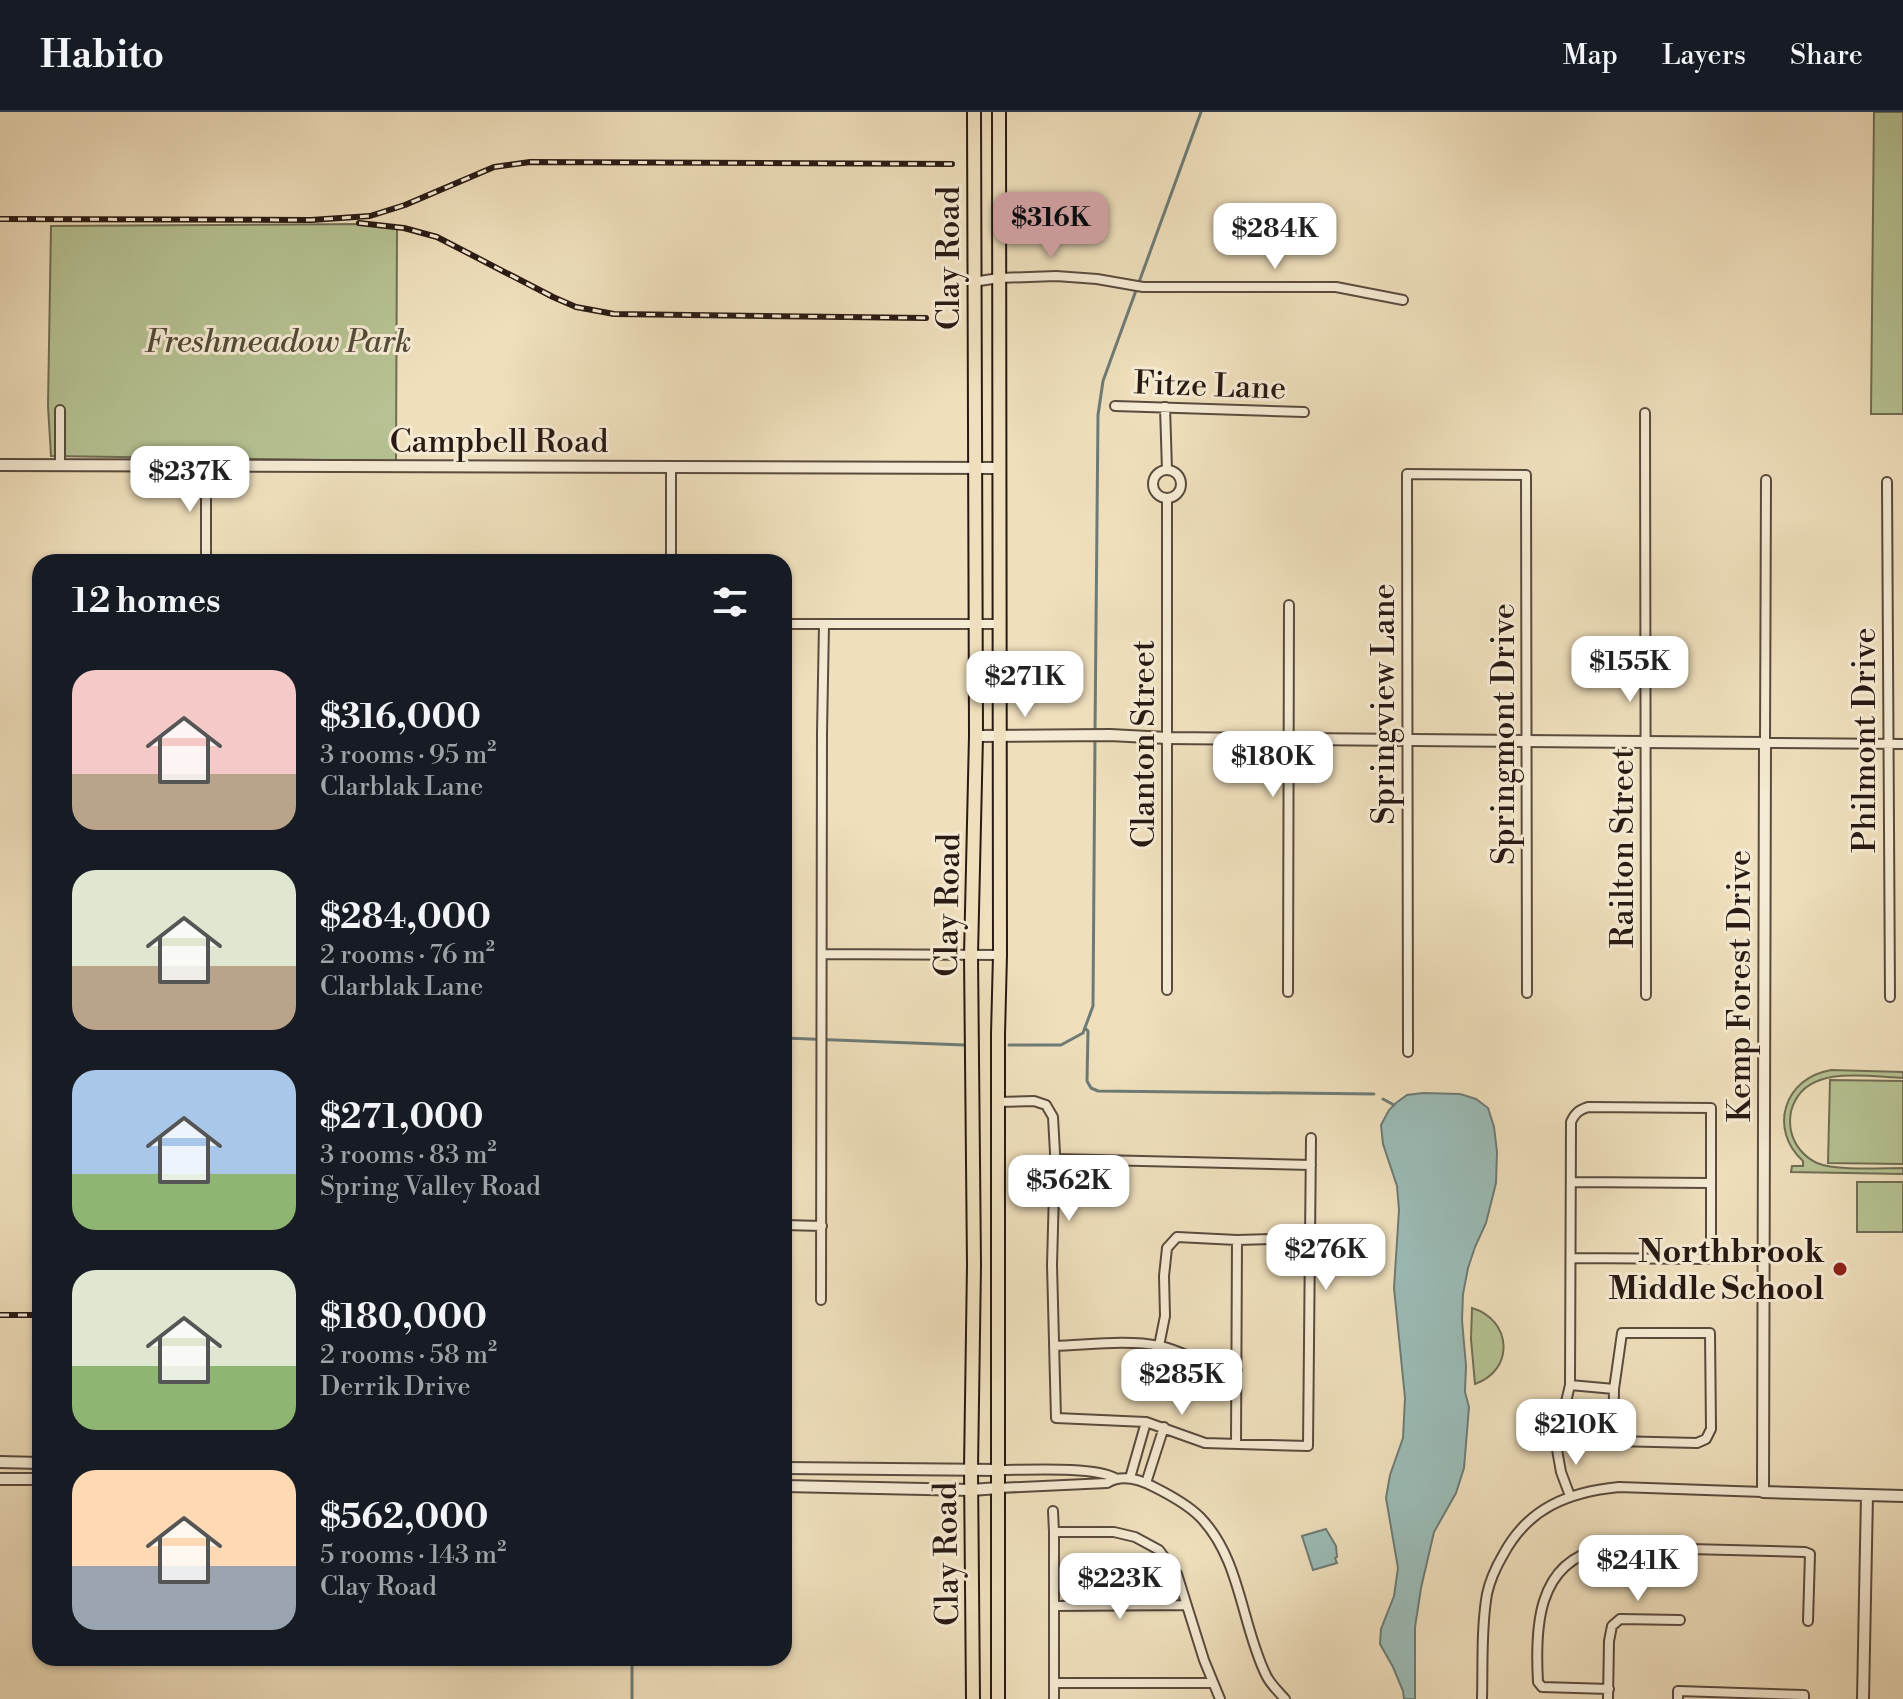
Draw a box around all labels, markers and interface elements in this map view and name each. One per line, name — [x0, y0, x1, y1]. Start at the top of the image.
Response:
text: Habito — [40, 32, 164, 79]
text: Map — [1563, 38, 1618, 73]
text: Layers — [1662, 38, 1746, 73]
text: Share — [1790, 38, 1863, 73]
street label: Clay Road — [929, 186, 969, 330]
pin: $316K — [995, 192, 1107, 260]
text: $316K — [1011, 202, 1091, 234]
pin: $284K — [1219, 203, 1331, 271]
text: $284K — [1231, 213, 1319, 245]
park label: Freshmeadow Park — [144, 322, 412, 362]
street label: Fitze Lane — [1133, 363, 1287, 409]
street label: Campbell Road — [390, 422, 608, 462]
pin: $237K — [134, 446, 246, 514]
text: $237K — [148, 456, 232, 488]
icon: filters — [708, 580, 752, 624]
text: 12 homes — [72, 581, 221, 623]
street label: Springview Lane — [1364, 583, 1404, 825]
street label: Springmont Drive — [1484, 603, 1524, 865]
street label: Philmont Drive — [1845, 627, 1885, 853]
pin: $155K — [1574, 636, 1686, 704]
street label: Clanton Street — [1124, 640, 1164, 848]
text: $155K — [1589, 646, 1671, 678]
pin: $271K — [969, 651, 1081, 719]
text: $271K — [984, 661, 1066, 693]
text: $316,000 — [320, 697, 481, 739]
icon: home — [136, 702, 232, 798]
pin: $180K — [1217, 731, 1329, 799]
text: 3 rooms · 95 m² — [320, 739, 496, 771]
text: $180K — [1231, 741, 1315, 773]
street label: Railton Street — [1603, 748, 1643, 948]
text: Clarblak Lane — [320, 771, 483, 803]
street label: Clay Road — [927, 833, 969, 977]
street label: Kemp Forest Drive — [1720, 850, 1760, 1122]
text: $284,000 — [320, 897, 491, 939]
icon: home — [136, 902, 232, 998]
text: 2 rooms · 76 m² — [320, 939, 495, 971]
text: Clarblak Lane — [320, 971, 483, 1003]
text: $271,000 — [320, 1097, 484, 1139]
icon: home — [136, 1102, 232, 1198]
text: 3 rooms · 83 m² — [320, 1139, 497, 1171]
pin: $562K — [1013, 1155, 1125, 1223]
text: $562K — [1026, 1165, 1112, 1197]
text: Spring Valley Road — [320, 1171, 541, 1203]
pin: $276K — [1270, 1224, 1382, 1292]
place label: Northbrook Middle School — [1608, 1232, 1825, 1309]
text: $276K — [1284, 1234, 1368, 1266]
marker: Northbrook Middle School — [1831, 1260, 1849, 1278]
text: $180,000 — [320, 1297, 487, 1339]
icon: home — [136, 1302, 232, 1398]
text: 2 rooms · 58 m² — [320, 1339, 497, 1371]
pin: $285K — [1126, 1349, 1238, 1417]
text: $285K — [1139, 1359, 1225, 1391]
text: Derrik Drive — [320, 1371, 471, 1403]
pin: $210K — [1520, 1399, 1632, 1467]
text: $210K — [1534, 1409, 1618, 1441]
street label: Clay Road — [926, 1482, 968, 1626]
text: $562,000 — [320, 1497, 489, 1539]
icon: home — [136, 1502, 232, 1598]
pin: $241K — [1582, 1535, 1694, 1603]
text: 5 rooms · 143 m² — [320, 1539, 506, 1571]
text: $241K — [1597, 1545, 1679, 1577]
pin: $223K — [1064, 1553, 1176, 1621]
text: $223K — [1078, 1563, 1162, 1595]
text: Clay Road — [320, 1571, 437, 1603]

